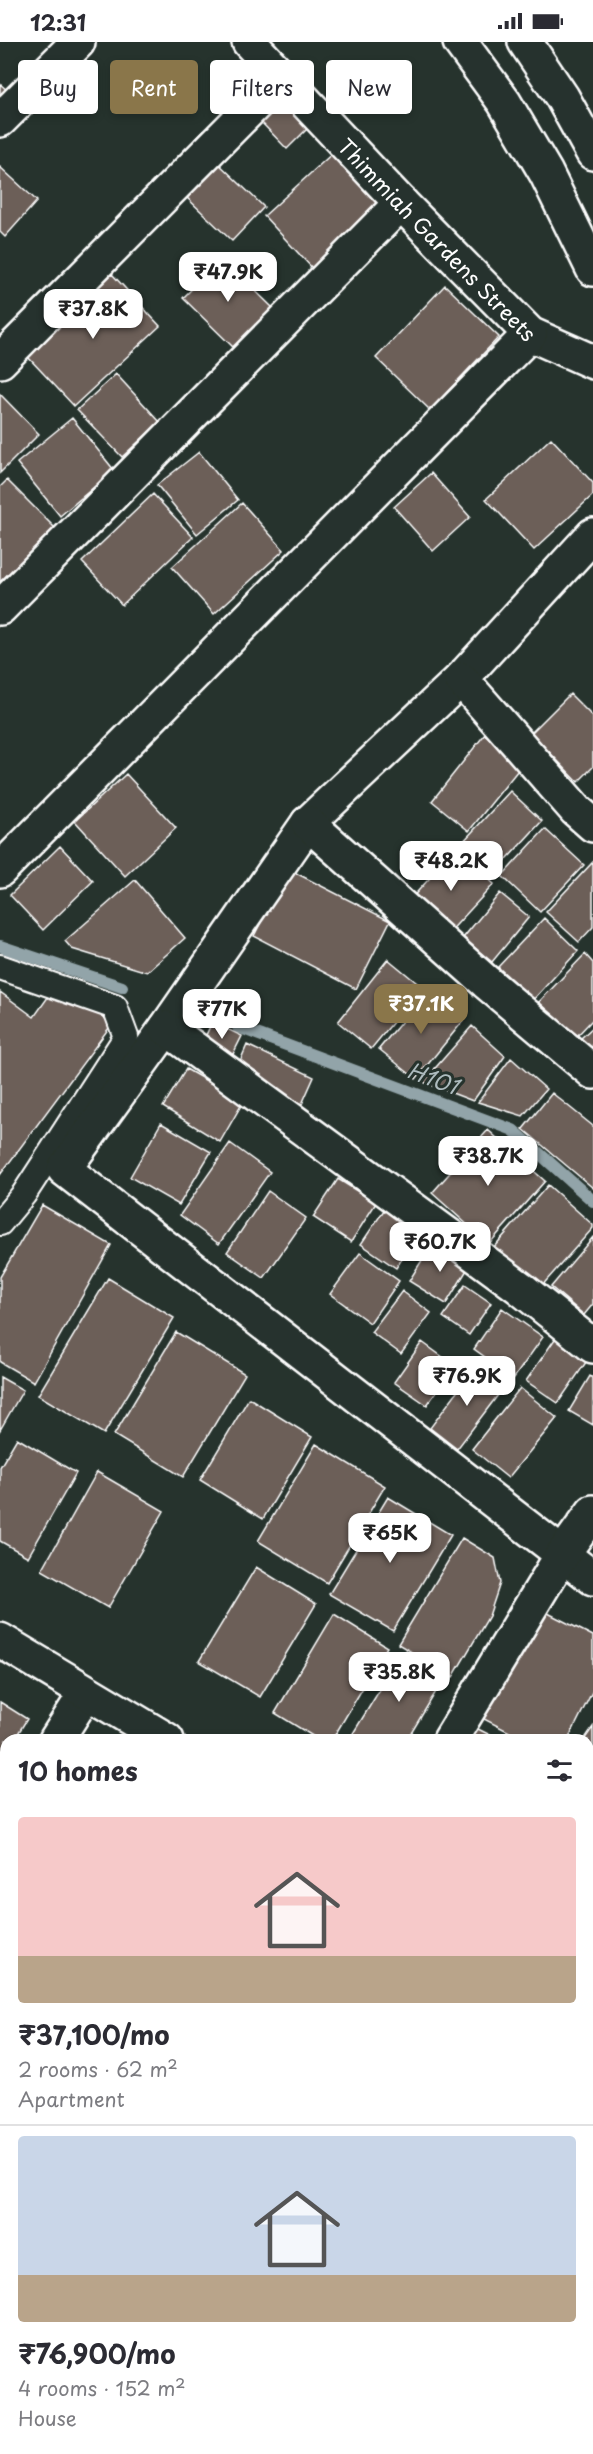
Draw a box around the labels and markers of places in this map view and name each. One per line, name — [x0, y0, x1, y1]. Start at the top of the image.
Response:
pin: ₹47.9K — [179, 252, 277, 303]
pin: ₹37.8K — [44, 289, 142, 340]
pin: ₹48.2K — [402, 841, 500, 892]
pin: ₹37.1K — [372, 984, 470, 1035]
pin: ₹77K — [186, 989, 258, 1040]
pin: ₹38.7K — [439, 1136, 537, 1187]
pin: ₹60.7K — [391, 1222, 489, 1273]
pin: ₹76.9K — [418, 1356, 516, 1407]
pin: ₹65K — [354, 1513, 426, 1564]
pin: ₹35.8K — [350, 1652, 448, 1703]

